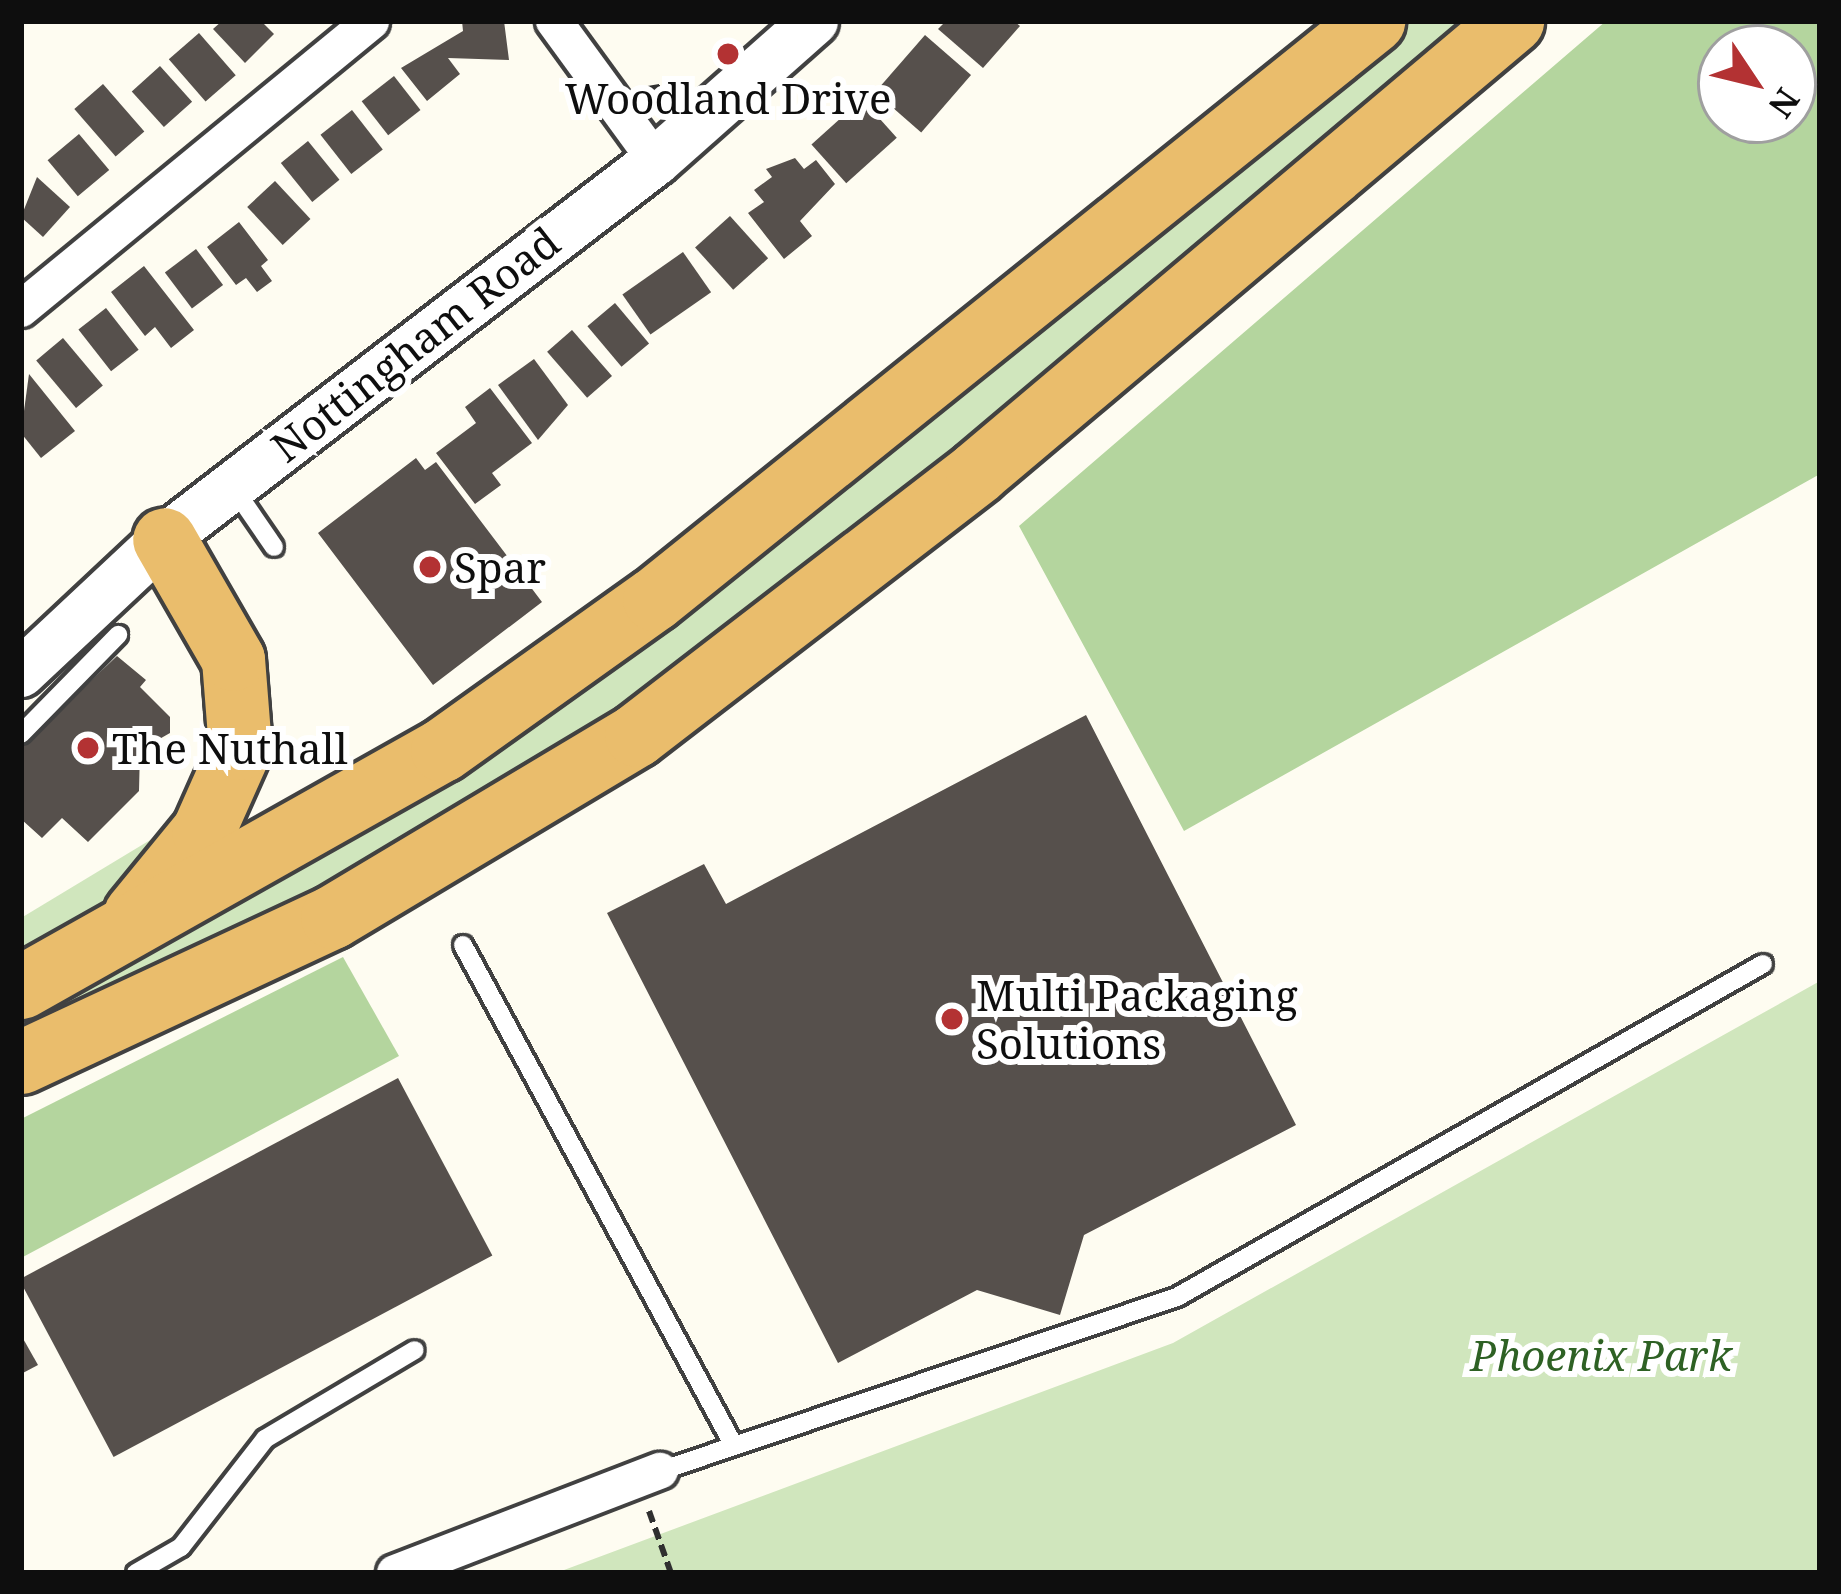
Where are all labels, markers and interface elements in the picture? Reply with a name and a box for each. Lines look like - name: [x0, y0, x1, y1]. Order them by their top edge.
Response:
- north arrow: [1697, 24, 1817, 144]
- marker: Woodland Drive: [715, 41, 741, 67]
- place label: Woodland Drive: [565, 73, 891, 123]
- text: N: [1759, 80, 1810, 127]
- street label: Nottingham Road: [261, 216, 569, 472]
- place label: Spar: [454, 542, 546, 592]
- marker: Spar: [417, 554, 443, 580]
- place label: The Nuthall: [112, 723, 348, 773]
- marker: The Nuthall: [75, 735, 101, 761]
- place label: Multi Packaging Solutions: [976, 970, 1298, 1068]
- marker: Multi Packaging Solutions: [939, 1006, 965, 1032]
- park label: Phoenix Park: [1470, 1330, 1732, 1380]

